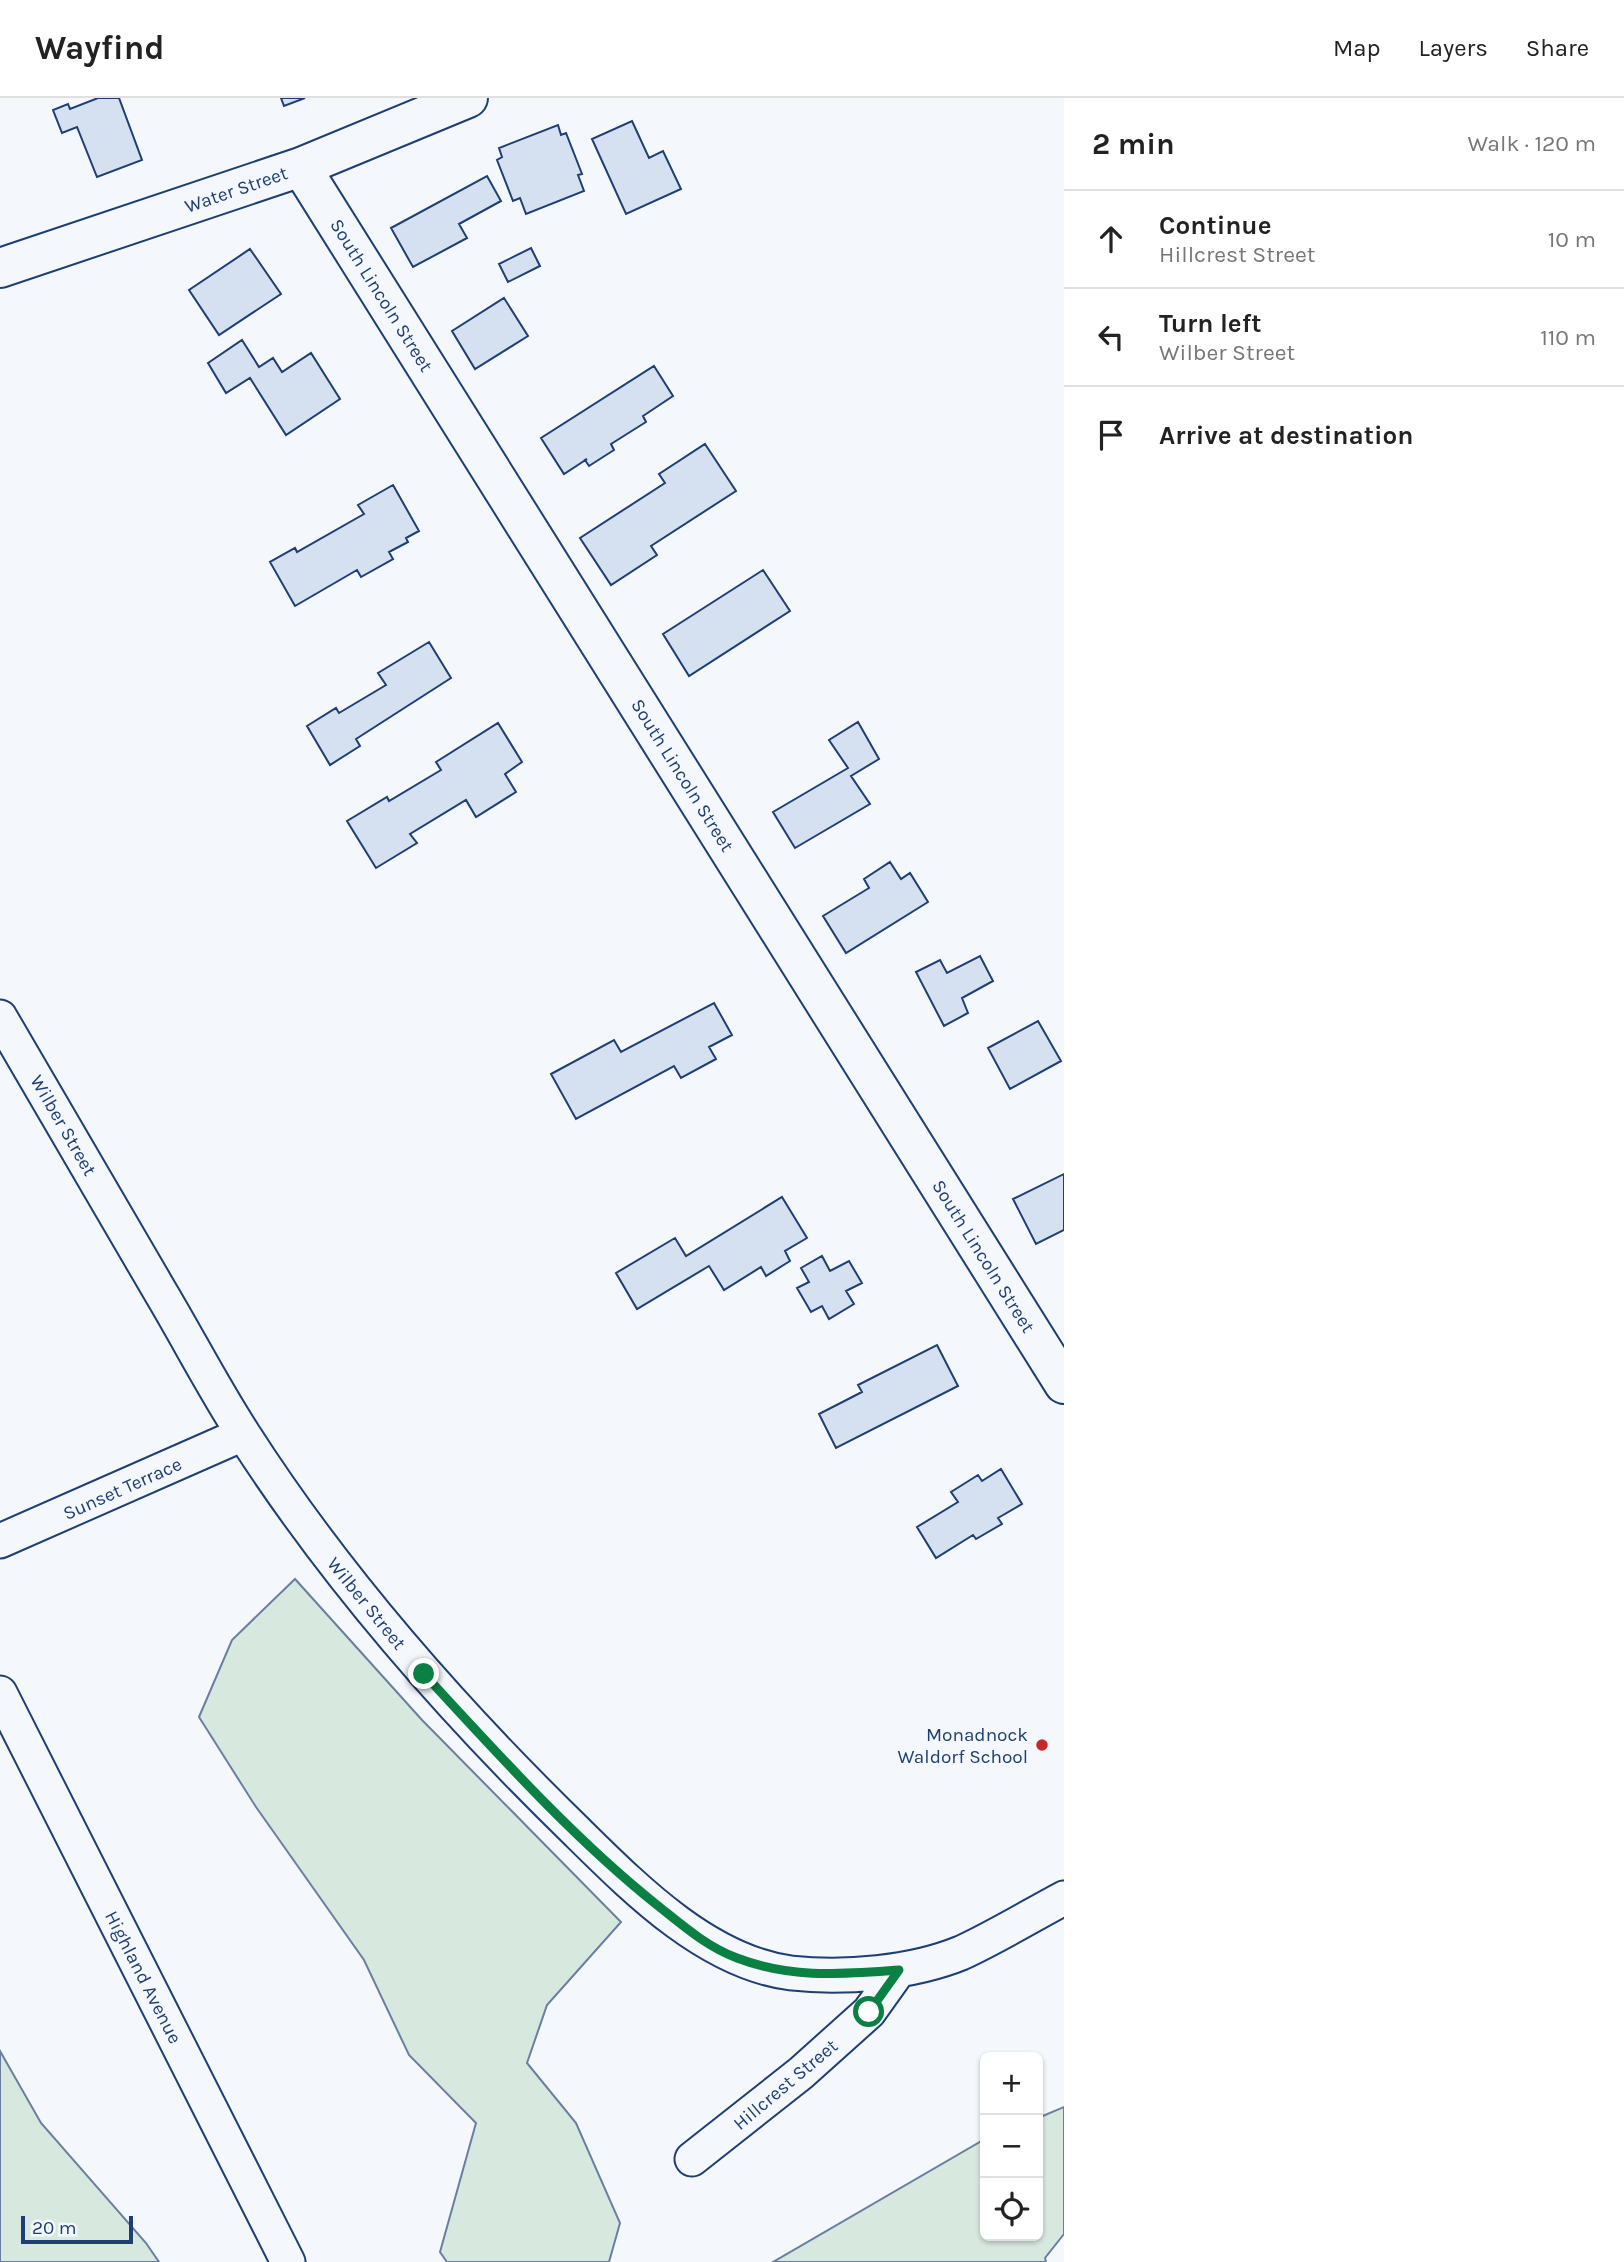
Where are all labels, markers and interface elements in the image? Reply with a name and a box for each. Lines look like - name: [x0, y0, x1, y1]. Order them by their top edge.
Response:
- text: Wayfind: [35, 29, 165, 67]
- text: Map: [1333, 34, 1381, 62]
- text: Layers: [1419, 34, 1488, 62]
- text: Share: [1526, 34, 1589, 62]
- text: 2 min: [1092, 126, 1175, 162]
- text: Walk · 120 m: [1468, 130, 1596, 157]
- street label: Water Street: [182, 162, 291, 218]
- text: Continue: [1159, 210, 1271, 241]
- street label: South Lincoln Street: [325, 215, 437, 376]
- icon: ahead: [1092, 220, 1130, 258]
- text: 10 m: [1548, 226, 1596, 253]
- text: Hillcrest Street: [1159, 241, 1315, 268]
- text: Turn left: [1159, 308, 1261, 339]
- icon: left: [1092, 318, 1130, 356]
- text: 110 m: [1540, 324, 1596, 351]
- text: Wilber Street: [1159, 339, 1295, 366]
- icon: arrive: [1092, 416, 1130, 454]
- text: Arrive at destination: [1159, 420, 1413, 451]
- street label: South Lincoln Street: [626, 695, 738, 856]
- street label: Wilber Street: [25, 1071, 101, 1180]
- street label: South Lincoln Street: [927, 1176, 1039, 1337]
- street label: Sunset Terrace: [60, 1453, 185, 1525]
- street label: Wilber Street: [322, 1553, 410, 1654]
- route end: [408, 1658, 439, 1689]
- place label: Monadnock Waldorf School: [897, 1724, 1028, 1768]
- marker: Monadnock Waldorf School: [1034, 1737, 1050, 1753]
- street label: Highland Avenue: [100, 1907, 186, 2048]
- route start: [853, 1996, 884, 2027]
- street label: Hillcrest Street: [729, 2035, 842, 2135]
- map controls: [980, 2052, 1043, 2241]
- button: +: [980, 2052, 1043, 2115]
- button: −: [980, 2115, 1043, 2178]
- button: locate: [980, 2178, 1043, 2241]
- scale bar: [21, 2213, 133, 2245]
- text: 20 m: [32, 2217, 77, 2239]

